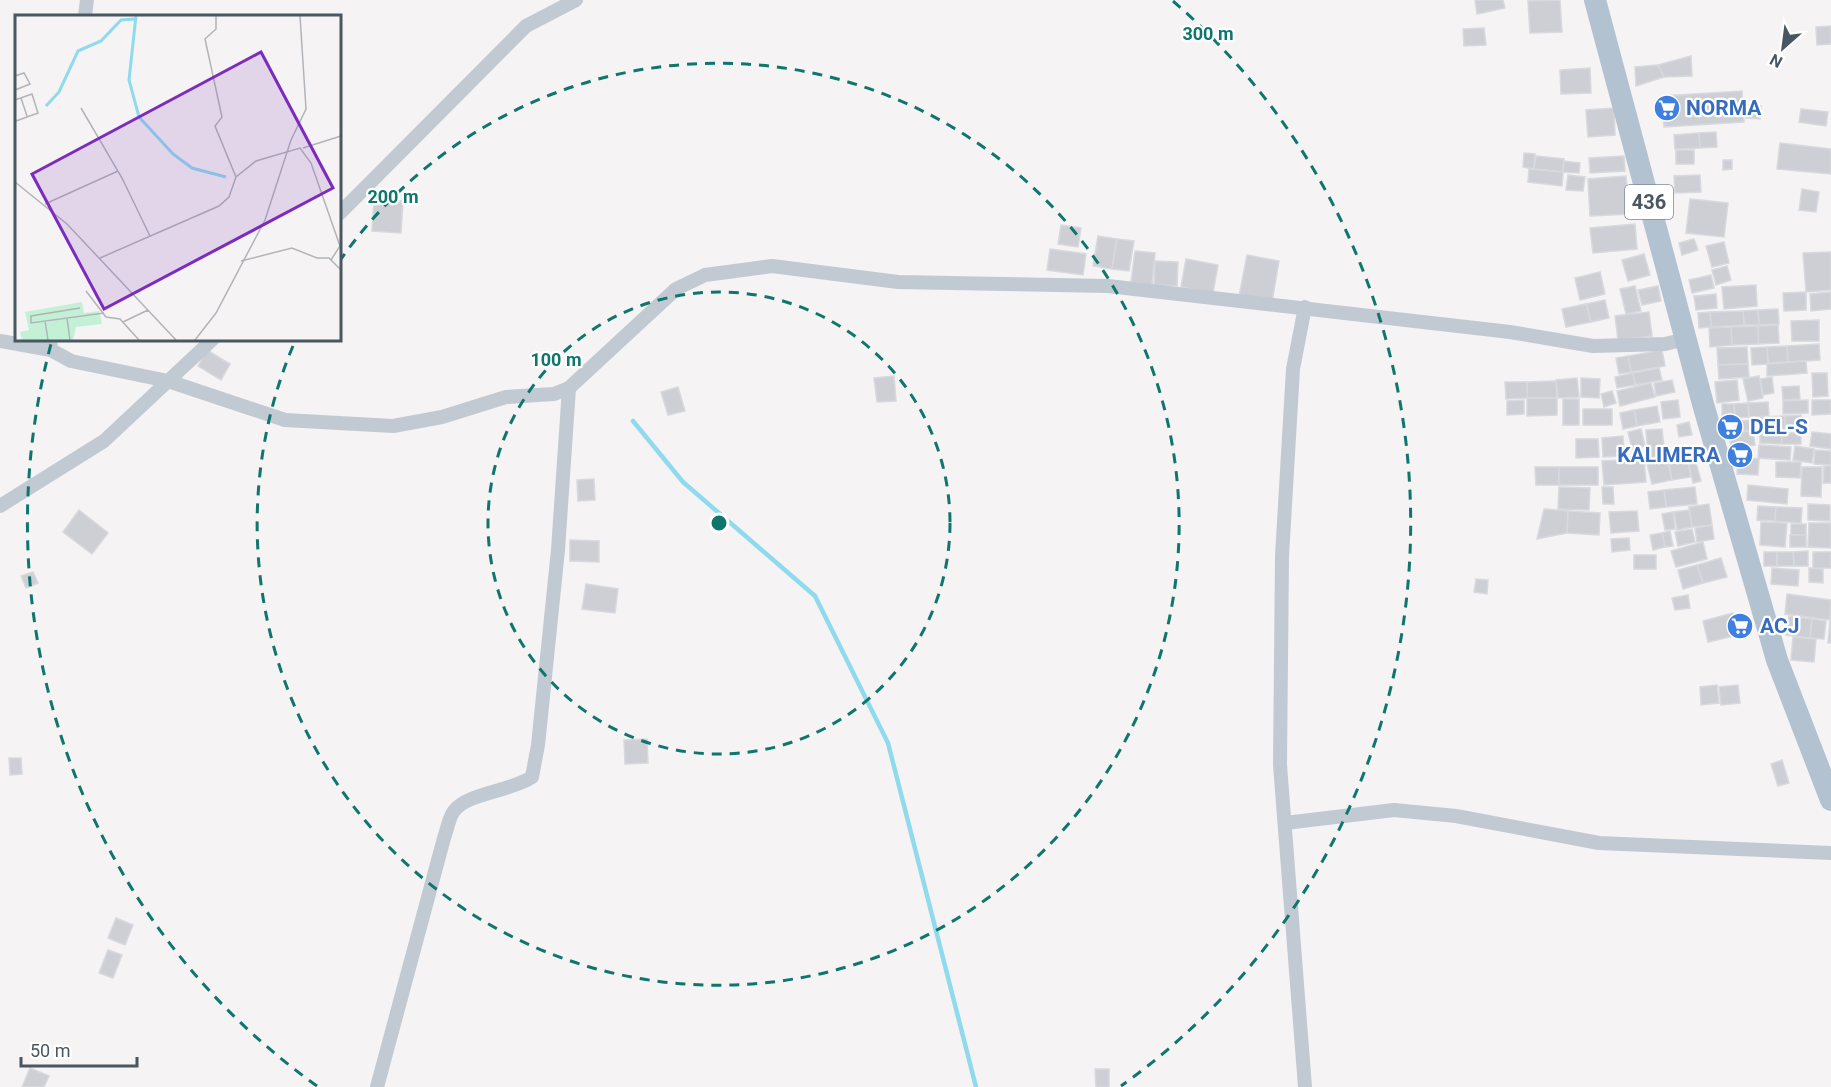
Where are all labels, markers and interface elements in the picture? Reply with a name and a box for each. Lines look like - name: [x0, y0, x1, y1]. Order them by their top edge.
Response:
- inset map: [15, 15, 340, 340]
- north arrow: [1753, 18, 1813, 78]
- text: 300 m: [1182, 23, 1234, 44]
- text: N: [1767, 50, 1786, 72]
- supermarket icon: NORMA: [1652, 93, 1682, 123]
- place label: NORMA: [1686, 96, 1762, 120]
- road number: 436: [1625, 185, 1673, 219]
- text: 200 m: [367, 186, 419, 207]
- text: 100 m: [530, 349, 582, 370]
- supermarket icon: DEL-S: [1715, 412, 1745, 442]
- place label: DEL-S: [1750, 415, 1808, 439]
- supermarket icon: KALIMERA: [1725, 440, 1755, 470]
- place label: KALIMERA: [1617, 443, 1721, 467]
- centre of rings: [709, 513, 729, 533]
- supermarket icon: ACJ: [1725, 611, 1755, 641]
- place label: ACJ: [1760, 614, 1799, 638]
- scale bar: [21, 1030, 136, 1068]
- text: 50 m: [30, 1040, 70, 1061]

